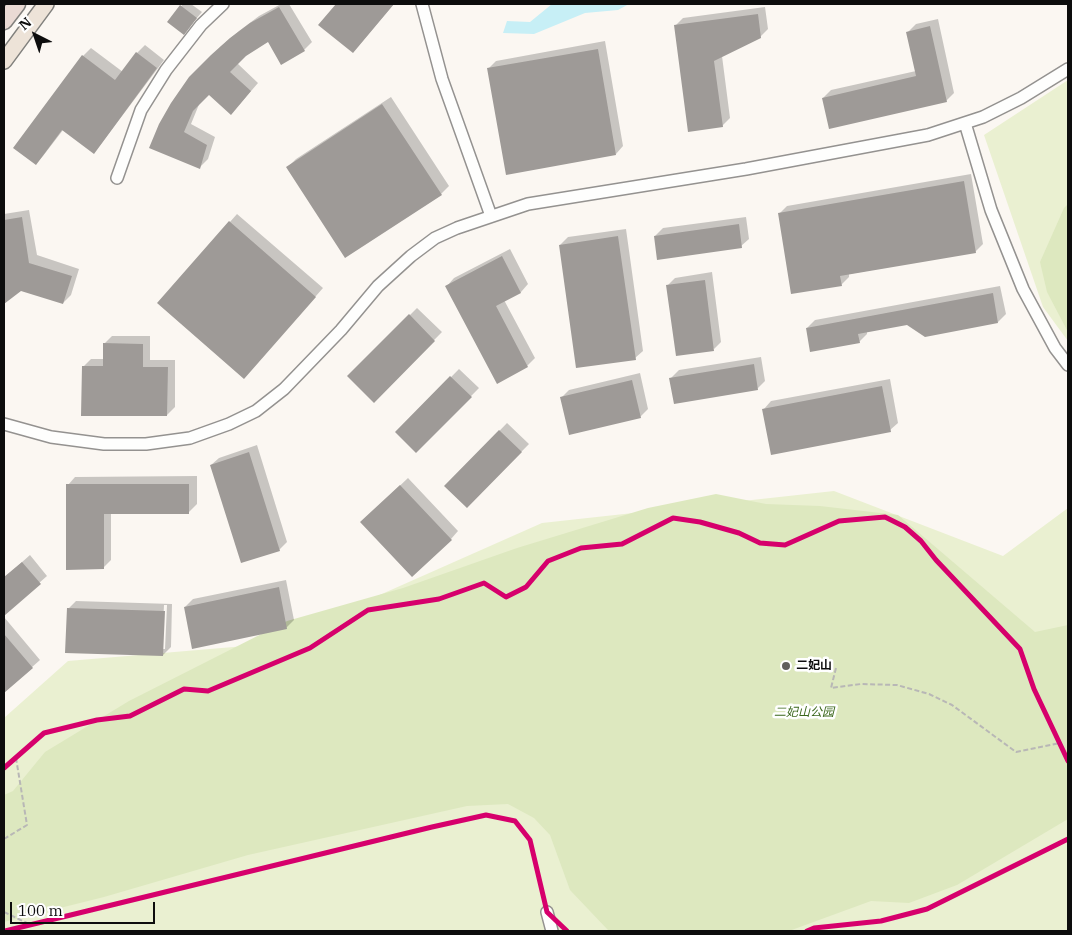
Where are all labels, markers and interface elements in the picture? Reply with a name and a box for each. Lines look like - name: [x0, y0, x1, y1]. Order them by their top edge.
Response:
- north arrow: [10, 10, 60, 60]
- text: N: [15, 13, 35, 34]
- place label: 二妃山: [796, 659, 832, 673]
- marker: 二妃山: [780, 660, 792, 672]
- park label: 二妃山公园: [774, 706, 834, 720]
- scale bar: [12, 892, 158, 924]
- text: 100 m: [18, 901, 63, 920]

